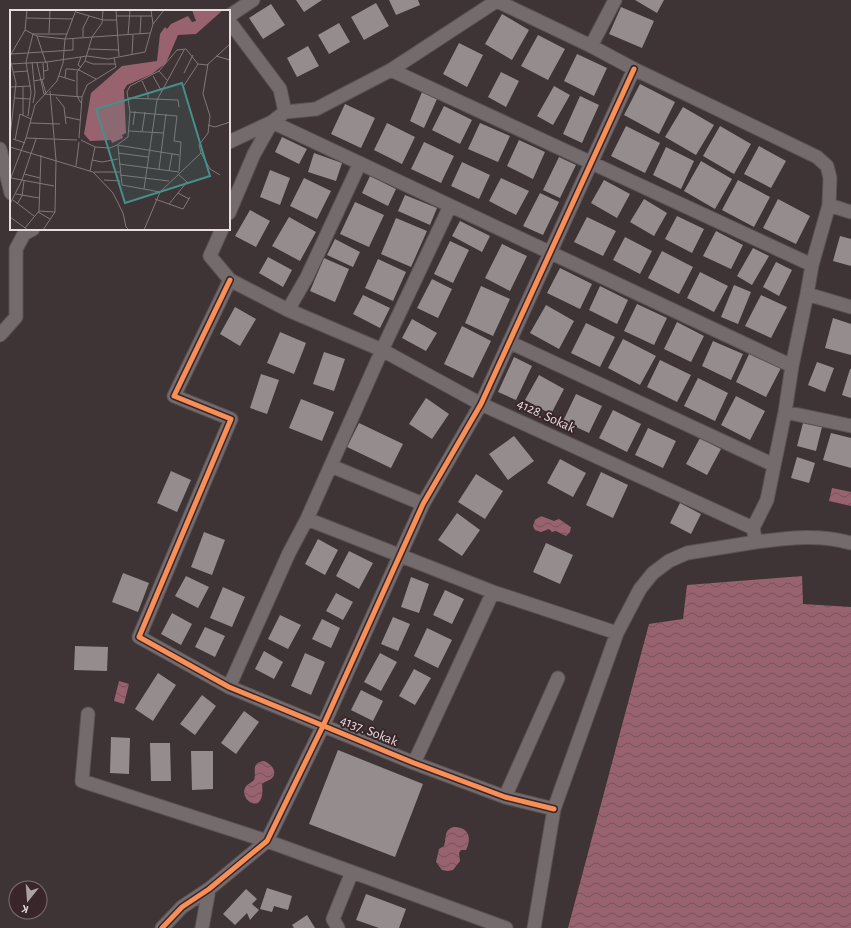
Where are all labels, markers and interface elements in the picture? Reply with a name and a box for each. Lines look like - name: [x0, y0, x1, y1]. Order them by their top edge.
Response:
- inset map: [10, 10, 230, 230]
- street label: 4128. Sokak: [515, 397, 578, 436]
- street label: 4137. Sokak: [338, 713, 400, 749]
- north arrow: [8, 880, 48, 920]
- text: K: [20, 903, 30, 915]

